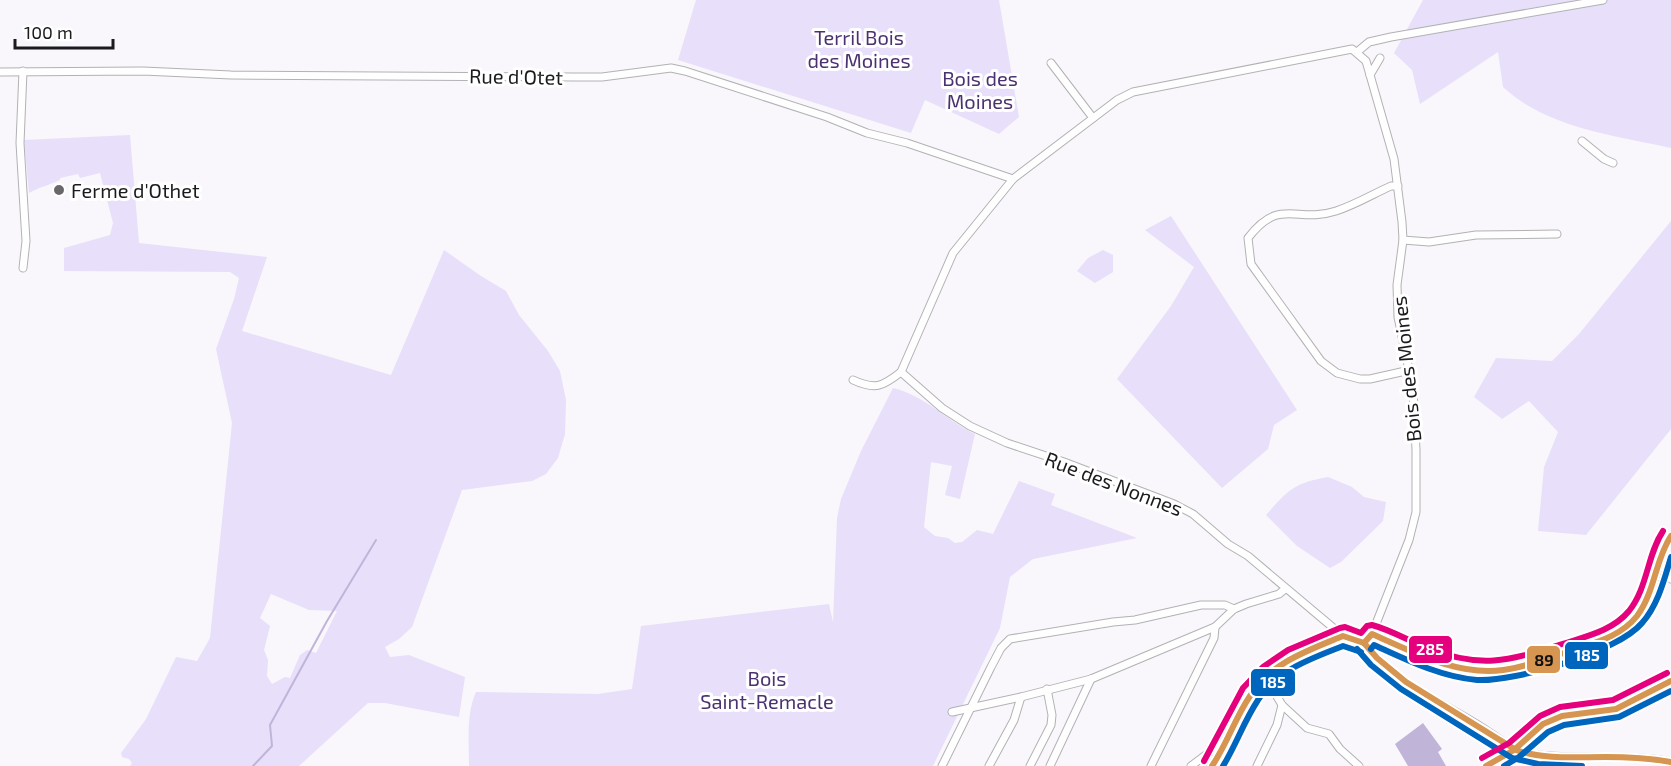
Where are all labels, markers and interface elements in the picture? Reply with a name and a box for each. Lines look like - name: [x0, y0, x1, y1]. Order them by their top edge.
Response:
- scale bar: [15, 12, 112, 50]
- text: 100 m: [24, 21, 73, 43]
- park label: Terril Bois des Moines: [807, 25, 911, 72]
- street label: Rue d'Otet: [469, 63, 564, 89]
- park label: Bois des Moines: [942, 66, 1018, 113]
- place label: Ferme d'Othet: [71, 178, 200, 202]
- marker: Ferme d'Othet: [52, 183, 66, 197]
- street label: Bois des Moines: [1386, 295, 1426, 443]
- street label: Rue des Nonnes: [1042, 446, 1186, 520]
- line badge: 285: [1408, 635, 1453, 664]
- text: 285: [1416, 639, 1444, 658]
- line badge: 185: [1564, 641, 1609, 670]
- line badge: 89: [1526, 645, 1561, 674]
- text: 185: [1574, 645, 1600, 664]
- text: 89: [1534, 650, 1554, 669]
- park label: Bois Saint-Remacle: [700, 666, 834, 713]
- line badge: 185: [1250, 668, 1296, 697]
- text: 185: [1260, 672, 1286, 691]

